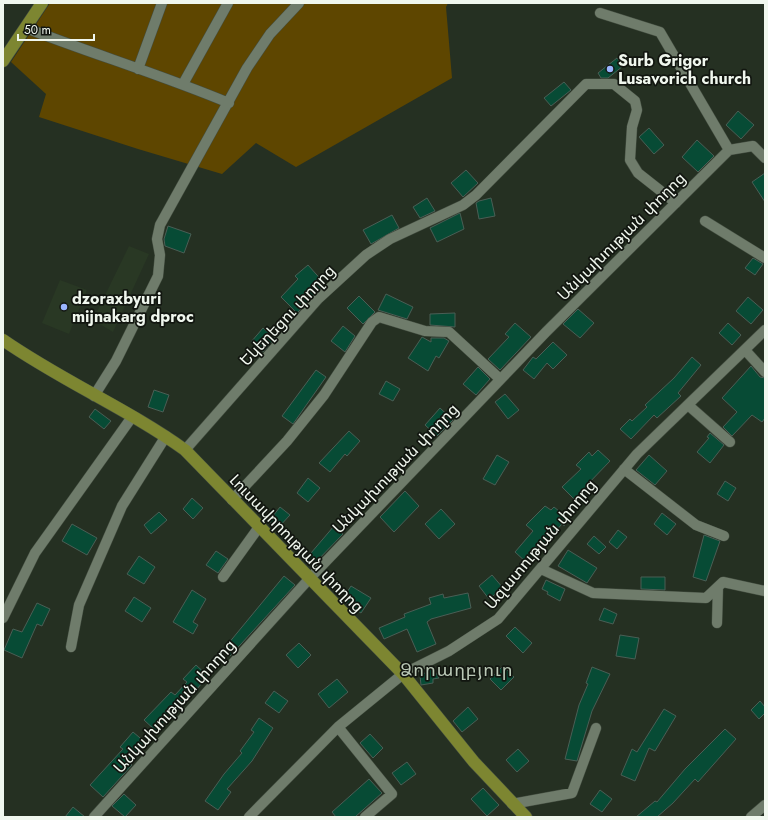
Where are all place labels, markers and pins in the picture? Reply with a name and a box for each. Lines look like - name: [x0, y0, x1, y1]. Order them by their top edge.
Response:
- place label: Surb Grigor Lusavorich church: [618, 49, 751, 90]
- marker: Surb Grigor Lusavorich church: [605, 64, 615, 74]
- place label: dzoraxbyuri mijnakarg dproc: [72, 287, 194, 328]
- marker: dzoraxbyuri mijnakarg dproc: [59, 302, 69, 312]

